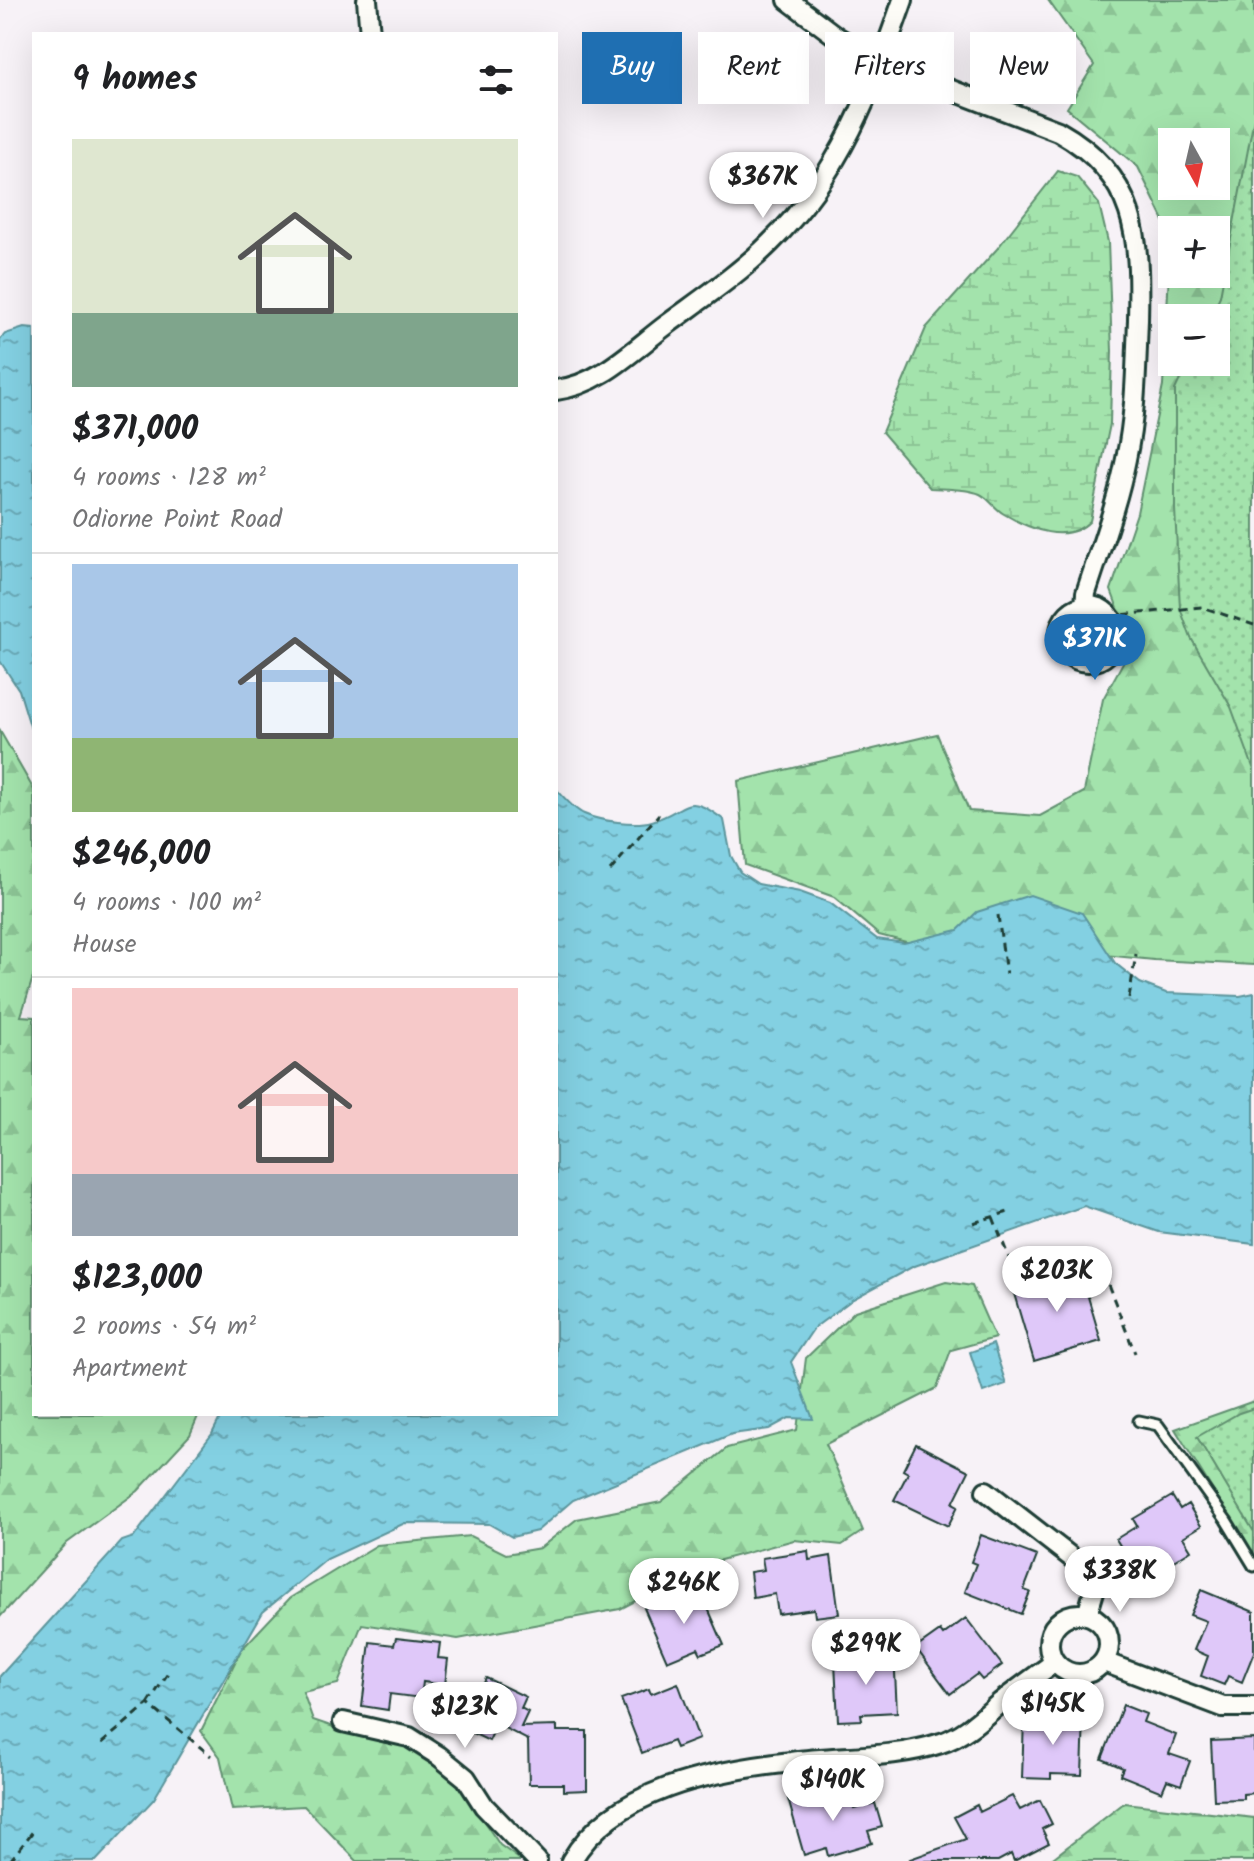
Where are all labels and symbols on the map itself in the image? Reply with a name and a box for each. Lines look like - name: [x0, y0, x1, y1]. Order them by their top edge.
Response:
- north arrow: [1158, 128, 1230, 200]
- pin: $367K: [707, 152, 819, 220]
- pin: $371K: [1039, 614, 1151, 682]
- pin: $203K: [1001, 1246, 1113, 1314]
- pin: $338K: [1064, 1546, 1176, 1614]
- pin: $246K: [628, 1558, 740, 1626]
- pin: $299K: [810, 1619, 922, 1687]
- pin: $145K: [997, 1679, 1109, 1747]
- pin: $123K: [409, 1682, 521, 1750]
- pin: $140K: [777, 1755, 889, 1823]

